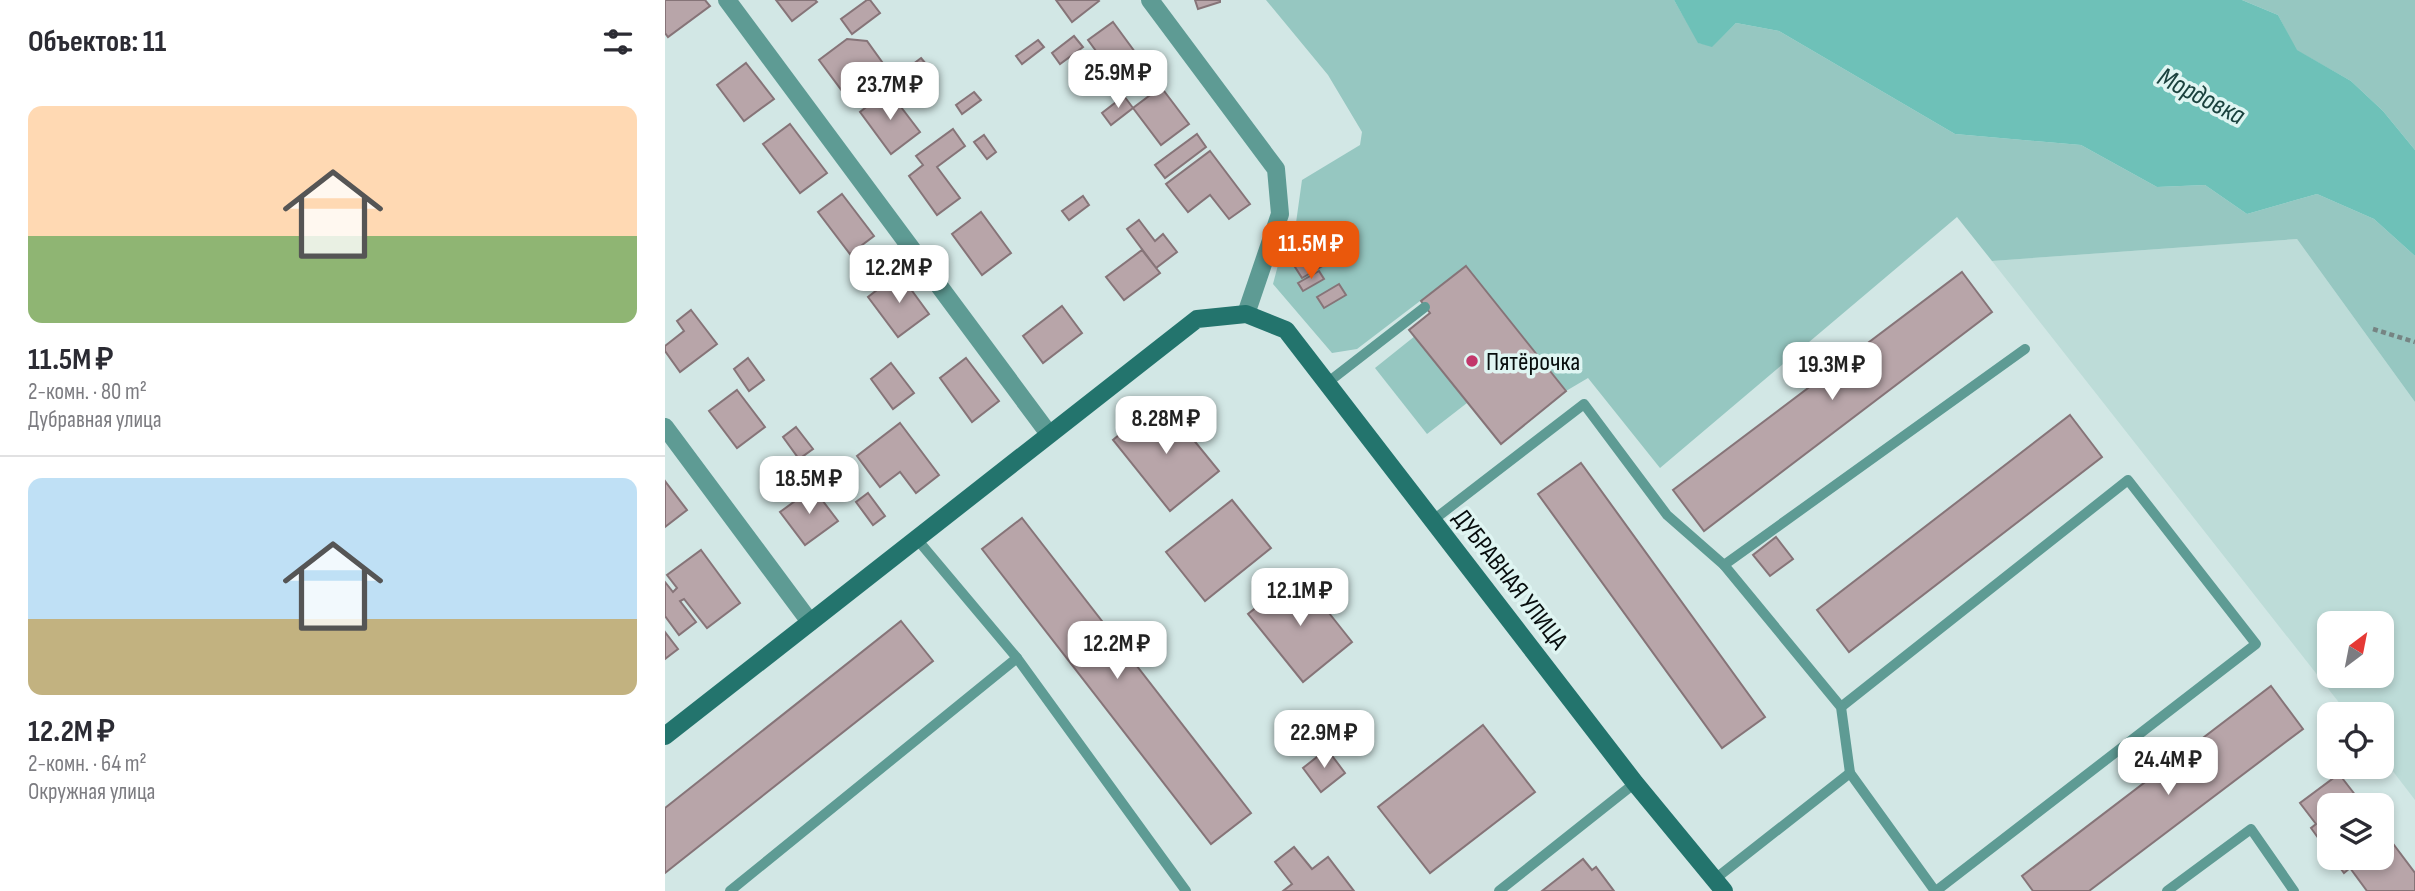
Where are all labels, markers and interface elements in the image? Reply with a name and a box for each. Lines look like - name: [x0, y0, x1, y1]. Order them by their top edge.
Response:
- icon: filters: [599, 23, 637, 61]
- text: Объектов: 11: [28, 24, 166, 60]
- pin: 25.9M ₽: [1053, 50, 1183, 110]
- text: 25.9M ₽: [1084, 59, 1152, 87]
- water label: Мордовка: [2152, 60, 2251, 133]
- pin: 23.7M ₽: [825, 62, 955, 122]
- text: 23.7M ₽: [857, 71, 923, 99]
- icon: home: [270, 151, 396, 277]
- pin: 11.5M ₽: [1246, 222, 1376, 281]
- text: 11.5M ₽: [1278, 230, 1344, 258]
- pin: 12.2M ₽: [834, 246, 964, 305]
- text: 12.2M ₽: [866, 254, 932, 282]
- text: 11.5M ₽: [28, 342, 113, 378]
- pin: 19.3M ₽: [1767, 342, 1897, 402]
- place label: Пятёрочка: [1486, 347, 1580, 378]
- text: 19.3M ₽: [1799, 351, 1865, 379]
- marker: Пятёрочка: [1464, 353, 1480, 369]
- text: 2-комн. · 80 m²: [28, 378, 147, 406]
- pin: 8.28M ₽: [1101, 396, 1231, 456]
- text: 8.28M ₽: [1132, 405, 1200, 433]
- text: Дубравная улица: [28, 406, 162, 434]
- pin: 18.5M ₽: [744, 456, 874, 516]
- text: 18.5M ₽: [776, 465, 842, 493]
- street label: ДУБРАВНАЯ УЛИЦА: [1446, 504, 1575, 657]
- icon: home: [270, 523, 396, 649]
- pin: 12.1M ₽: [1235, 568, 1365, 628]
- text: 12.1M ₽: [1267, 577, 1333, 605]
- north arrow: [2317, 611, 2394, 688]
- map controls: [2317, 611, 2394, 870]
- pin: 12.2M ₽: [1052, 622, 1182, 681]
- text: 12.2M ₽: [1084, 630, 1150, 658]
- button: locate: [2317, 702, 2394, 779]
- pin: 22.9M ₽: [1259, 710, 1389, 770]
- text: 12.2M ₽: [28, 714, 115, 750]
- text: 22.9M ₽: [1290, 719, 1358, 747]
- pin: 24.4M ₽: [2103, 738, 2233, 797]
- text: 24.4M ₽: [2134, 746, 2202, 774]
- text: 2-комн. · 64 m²: [28, 750, 147, 778]
- text: Окружная улица: [28, 778, 155, 806]
- button: layers: [2317, 793, 2394, 870]

